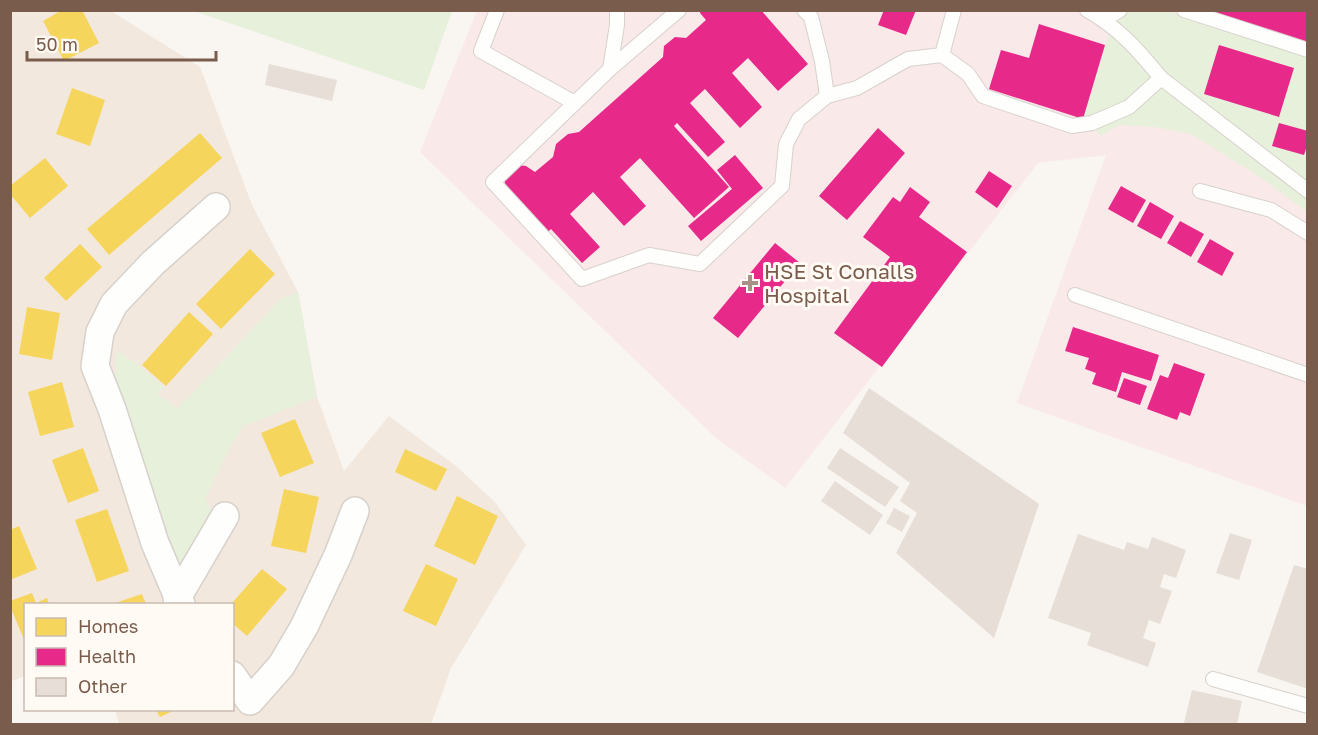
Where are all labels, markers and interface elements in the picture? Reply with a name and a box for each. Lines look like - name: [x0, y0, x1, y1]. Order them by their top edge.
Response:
- scale bar: [27, 24, 216, 62]
- text: 50 m: [36, 33, 78, 55]
- place label: HSE St Conalls Hospital: [764, 258, 914, 308]
- marker: HSE St Conalls Hospital: [741, 274, 759, 292]
- legend: [24, 603, 234, 711]
- text: Homes: [78, 615, 138, 637]
- text: Health: [78, 645, 136, 667]
- text: Other: [78, 675, 127, 697]

